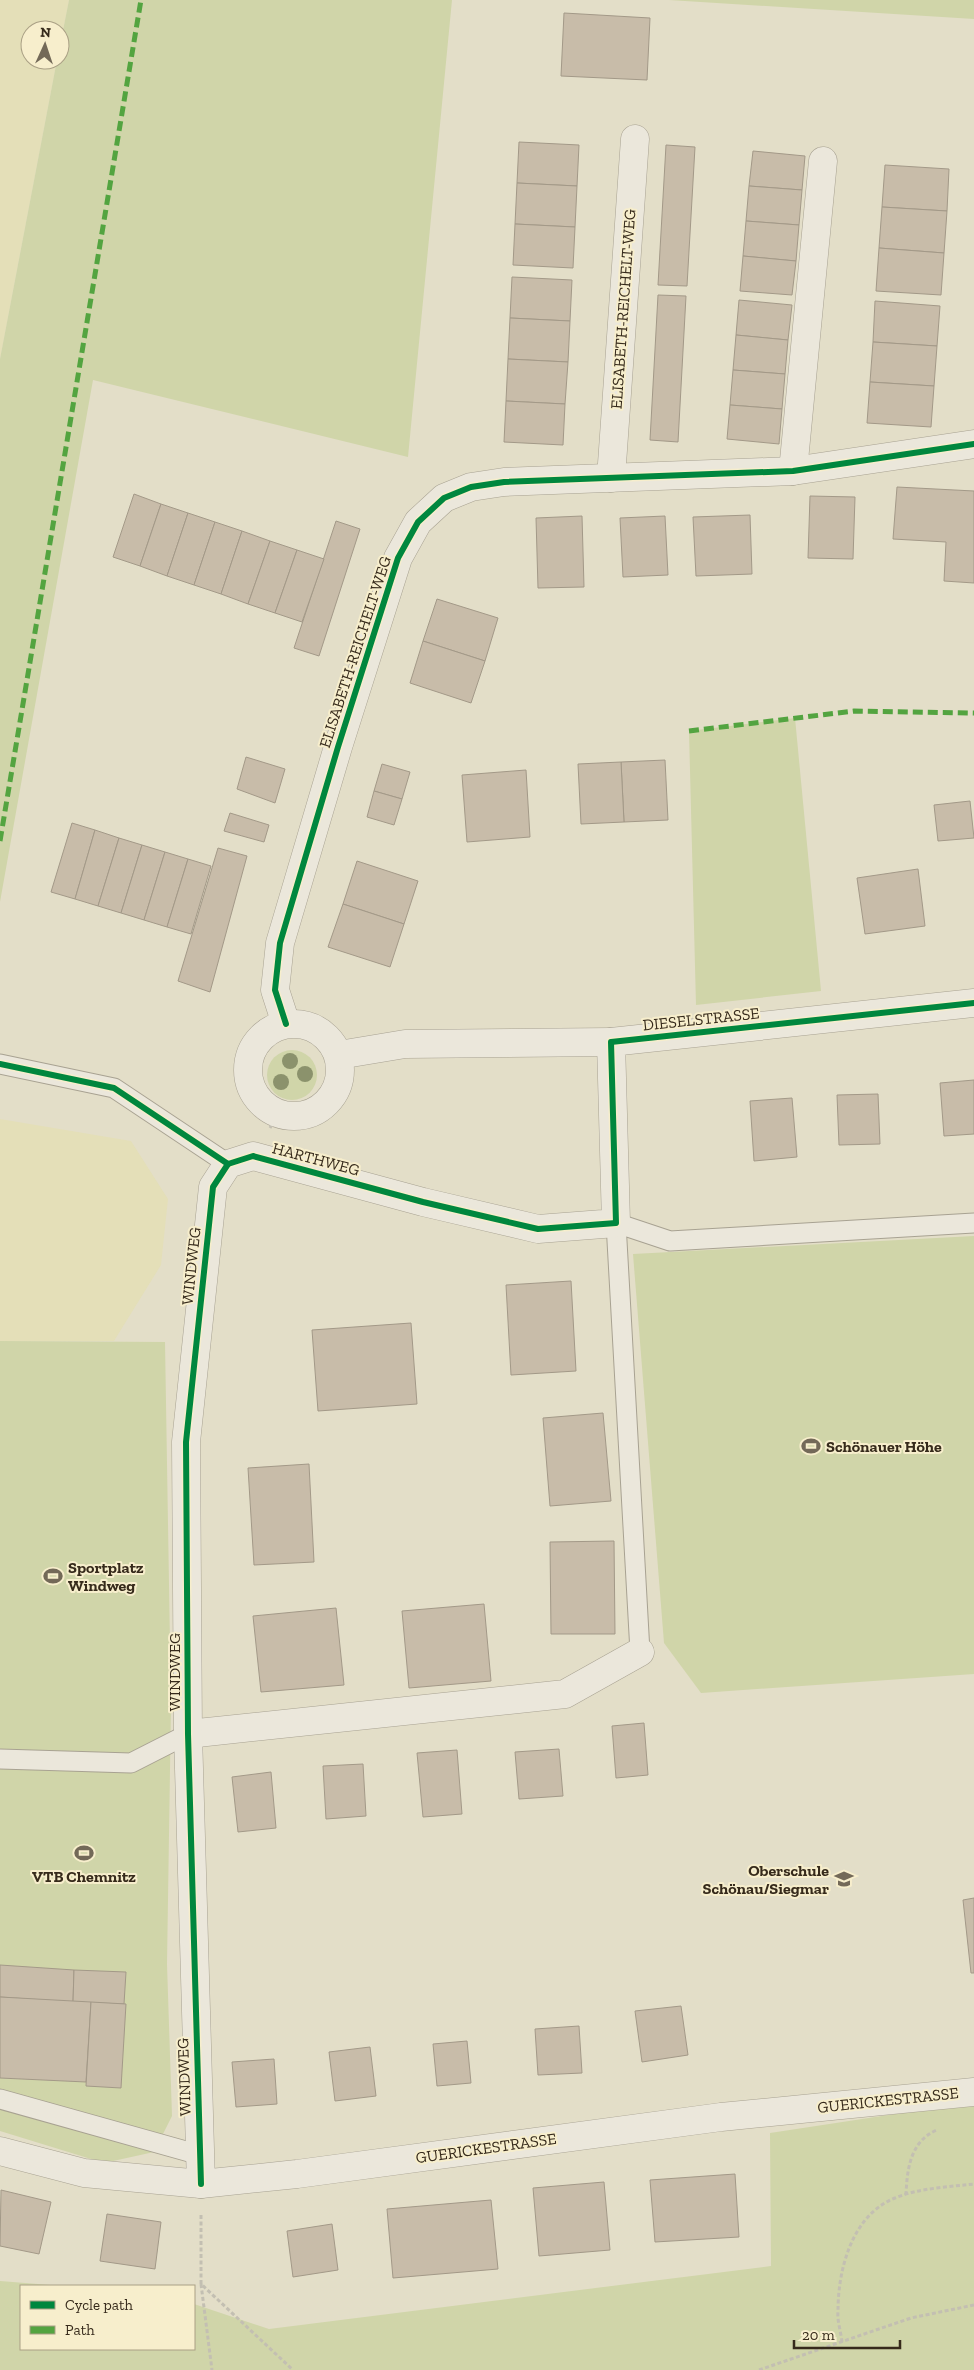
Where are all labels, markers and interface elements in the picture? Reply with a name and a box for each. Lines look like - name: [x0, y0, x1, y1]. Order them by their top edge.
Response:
- north arrow: [20, 20, 70, 70]
- text: N: [40, 24, 52, 41]
- street label: ELISABETH-REICHELT-WEG: [607, 208, 639, 410]
- street label: ELISABETH-REICHELT-WEG: [315, 554, 395, 750]
- street label: DIESELSTRASSE: [642, 1003, 760, 1035]
- street label: HARTHWEG: [270, 1138, 362, 1180]
- street label: WINDWEG: [177, 1226, 205, 1306]
- sports icon: Schönauer Höhe: [800, 1435, 822, 1457]
- place label: Schönauer Höhe: [826, 1437, 942, 1456]
- place label: Sportplatz Windweg: [68, 1558, 144, 1595]
- sports icon: Sportplatz Windweg: [42, 1565, 64, 1587]
- street label: WINDWEG: [165, 1633, 184, 1711]
- sports icon: VTB Chemnitz: [73, 1842, 95, 1864]
- place label: Oberschule Schönau/Siegmar: [702, 1861, 829, 1898]
- place label: VTB Chemnitz: [32, 1867, 136, 1886]
- school or university icon: Oberschule Schönau/Siegmar: [833, 1868, 855, 1890]
- street label: WINDWEG: [173, 2038, 195, 2116]
- street label: GUERICKESTRASSE: [816, 2083, 960, 2117]
- street label: GUERICKESTRASSE: [414, 2129, 558, 2167]
- legend: [20, 2285, 195, 2350]
- text: Cycle path: [65, 2296, 134, 2314]
- scale bar: [794, 2318, 900, 2350]
- text: Path: [65, 2321, 95, 2339]
- text: 20 m: [802, 2326, 835, 2344]

